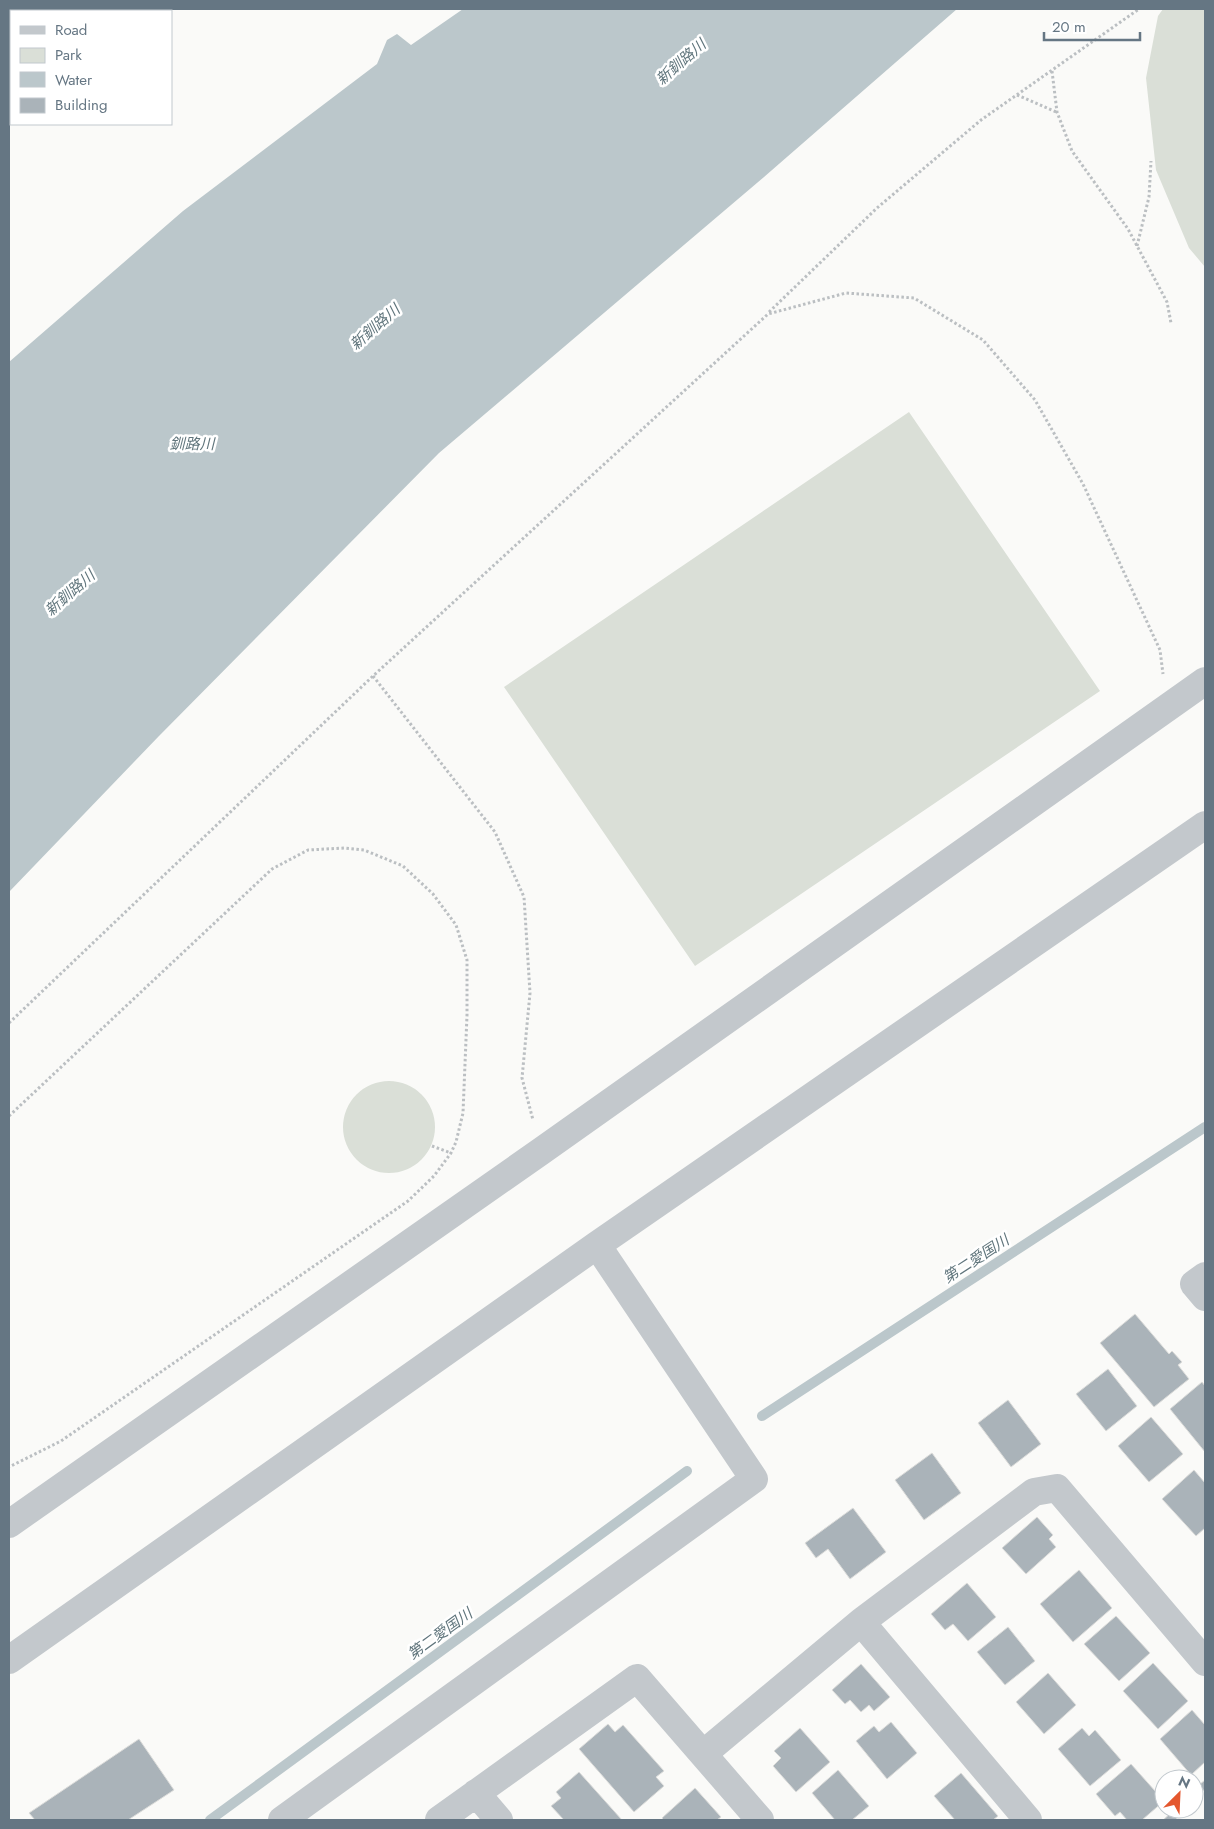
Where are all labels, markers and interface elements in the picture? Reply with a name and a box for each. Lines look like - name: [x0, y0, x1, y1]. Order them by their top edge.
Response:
- legend: [10, 10, 172, 125]
- scale bar: [1044, 10, 1140, 42]
- text: 20 m: [1052, 16, 1086, 38]
- text: Road: [55, 19, 87, 41]
- water label: 新釧路川: [651, 33, 712, 90]
- text: Park: [55, 44, 82, 66]
- text: Water: [55, 69, 93, 91]
- text: Building: [55, 94, 107, 116]
- water label: 新釧路川: [345, 298, 406, 355]
- water label: 釧路川: [169, 433, 216, 455]
- water label: 新釧路川: [40, 564, 101, 621]
- water label: 第二愛国川: [939, 1228, 1015, 1289]
- water label: 第二愛国川: [403, 1602, 478, 1665]
- north arrow: [1154, 1769, 1204, 1819]
- text: N: [1175, 1771, 1193, 1794]

